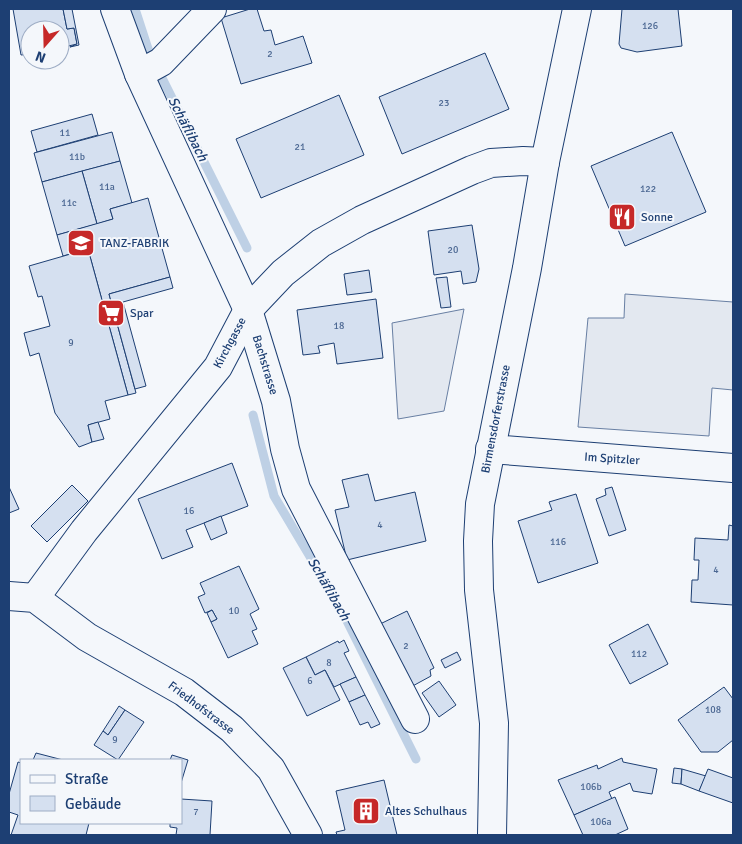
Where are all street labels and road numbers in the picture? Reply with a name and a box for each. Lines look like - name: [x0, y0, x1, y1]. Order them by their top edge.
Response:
- street label: Kirchgasse: [210, 315, 250, 371]
- street label: Bachstrasse: [249, 333, 281, 397]
- street label: Birmensdorferstrasse: [478, 363, 514, 475]
- street label: Im Spitzler: [584, 450, 641, 468]
- street label: Friedhofstrasse: [165, 678, 237, 738]

